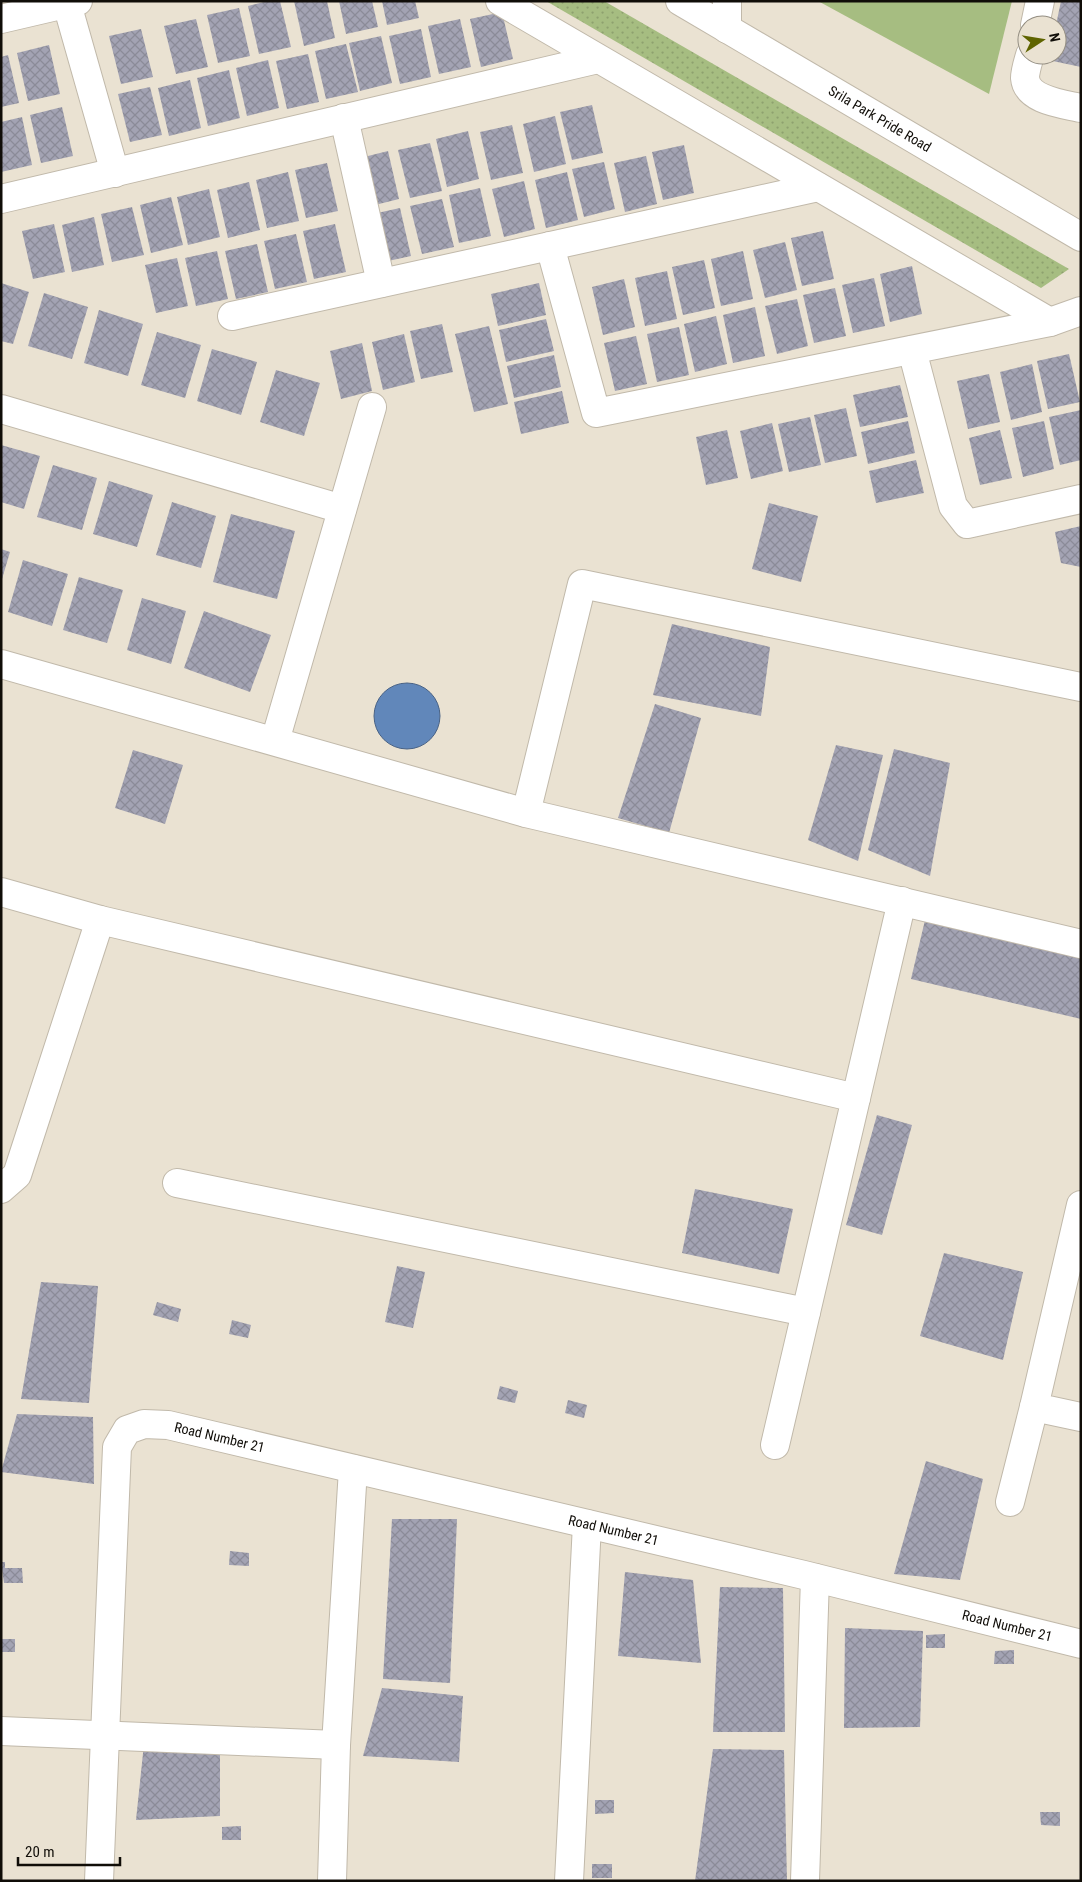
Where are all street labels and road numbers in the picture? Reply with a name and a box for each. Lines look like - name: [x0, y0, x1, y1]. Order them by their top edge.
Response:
- street label: Srila Park Pride Road: [826, 82, 934, 155]
- street label: Road Number 21: [173, 1419, 266, 1455]
- street label: Road Number 21: [567, 1512, 660, 1548]
- street label: Road Number 21: [961, 1607, 1054, 1645]

